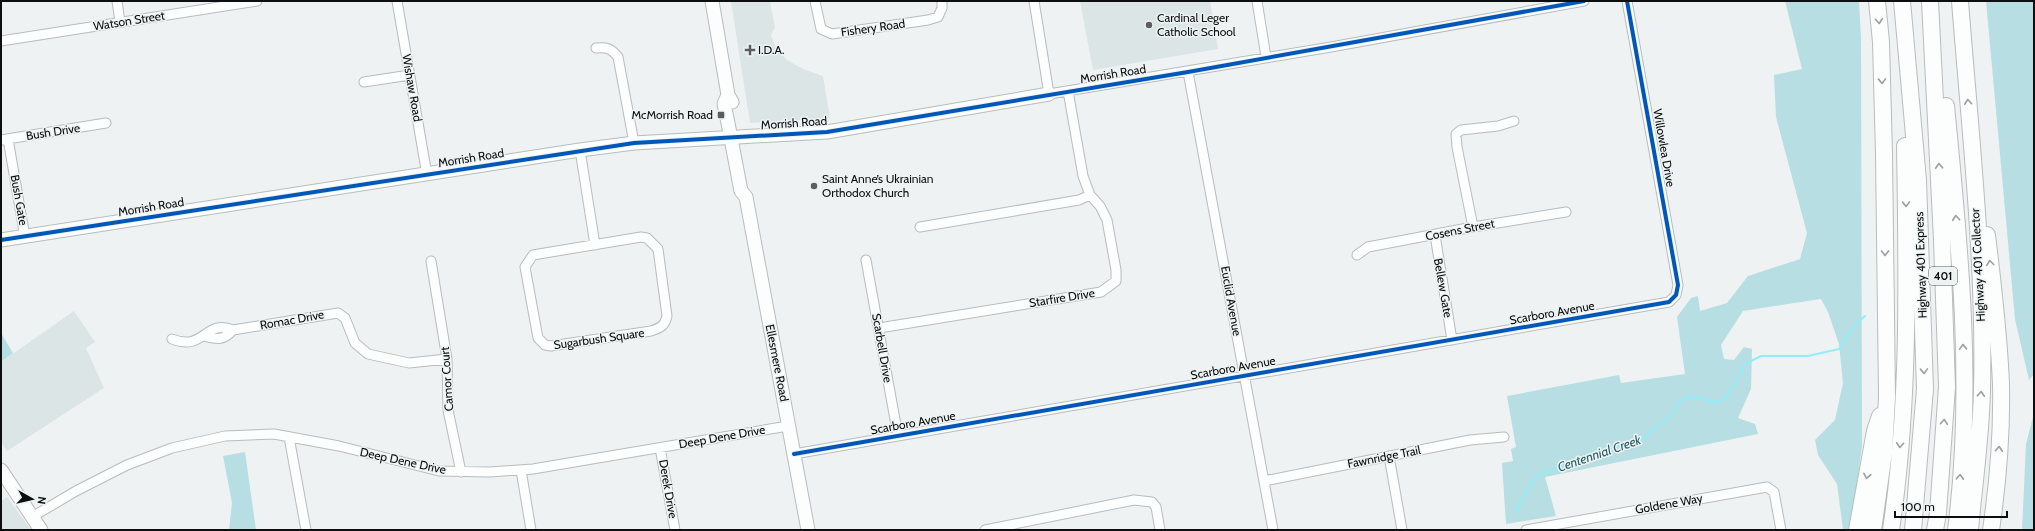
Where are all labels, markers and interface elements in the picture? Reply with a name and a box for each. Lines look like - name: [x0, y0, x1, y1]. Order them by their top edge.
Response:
- street label: Watson Street: [92, 7, 166, 34]
- place label: Cardinal Leger Catholic School: [1157, 10, 1236, 39]
- street label: Fishery Road: [840, 16, 906, 39]
- one-way arrow: [1874, 18, 1883, 24]
- marker: Cardinal Leger Catholic School: [1144, 20, 1154, 30]
- place label: I.D.A.: [758, 42, 785, 57]
- marker: I.D.A.: [745, 45, 755, 55]
- street label: Wishaw Road: [399, 53, 426, 123]
- street label: Morrish Road: [1079, 61, 1147, 86]
- one-way arrow: [1878, 78, 1886, 84]
- one-way arrow: [1963, 99, 1972, 105]
- place label: McMorrish Road: [631, 107, 713, 122]
- street label: Willowlea Drive: [1650, 108, 1679, 188]
- marker: McMorrish Road: [716, 110, 726, 120]
- street label: Morrish Road: [760, 113, 828, 132]
- street label: Bush Drive: [25, 120, 81, 143]
- street label: Morrish Road: [437, 145, 505, 170]
- one-way arrow: [1934, 163, 1943, 169]
- place label: Saint Anne’s Ukrainian Orthodox Church: [822, 171, 934, 200]
- street label: Bush Gate: [8, 173, 31, 227]
- marker: Saint Anne’s Ukrainian Orthodox Church: [809, 181, 819, 191]
- street label: Morrish Road: [117, 194, 185, 219]
- one-way arrow: [1902, 201, 1910, 207]
- street label: Highway 401 Collector: [1967, 208, 1988, 322]
- street label: Highway 401 Express: [1911, 211, 1930, 319]
- one-way arrow: [1952, 214, 1961, 221]
- street label: Cosens Street: [1424, 215, 1496, 244]
- one-way arrow: [1881, 250, 1889, 256]
- street label: Bellew Gate: [1431, 257, 1456, 319]
- one-way arrow: [1986, 260, 1995, 266]
- street label: Euclid Avenue: [1218, 265, 1245, 337]
- road number: 401: [1929, 267, 1957, 285]
- street label: Starfire Drive: [1028, 285, 1096, 310]
- street label: Scarboro Avenue: [1508, 298, 1596, 327]
- street label: Romac Drive: [259, 306, 325, 333]
- street label: Scarbell Drive: [869, 312, 896, 384]
- street label: Ellesmere Road: [763, 323, 792, 403]
- street label: Sugarbush Square: [553, 325, 645, 352]
- one-way arrow: [1959, 344, 1968, 350]
- street label: Camor Court: [437, 346, 456, 412]
- street label: Scarboro Avenue: [1189, 353, 1277, 382]
- one-way arrow: [1920, 368, 1929, 374]
- one-way arrow: [1977, 391, 1986, 397]
- street label: Scarboro Avenue: [869, 408, 957, 437]
- one-way arrow: [1940, 418, 1949, 425]
- street label: Deep Dene Drive: [677, 422, 766, 451]
- water label: Centennial Creek: [1555, 431, 1643, 475]
- street label: Fawnridge Trail: [1346, 442, 1422, 471]
- one-way arrow: [1896, 442, 1905, 448]
- street label: Deep Dene Drive: [359, 444, 448, 477]
- one-way arrow: [1995, 446, 2003, 452]
- street label: Derek Drive: [656, 458, 681, 520]
- one-way arrow: [1863, 472, 1872, 479]
- one-way arrow: [1956, 474, 1965, 480]
- north arrow: [12, 479, 52, 519]
- street label: Goldene Way: [1634, 490, 1704, 517]
- scale bar: [1895, 493, 2007, 519]
- text: N: [34, 496, 49, 505]
- text: 100 m: [1901, 499, 1935, 514]

